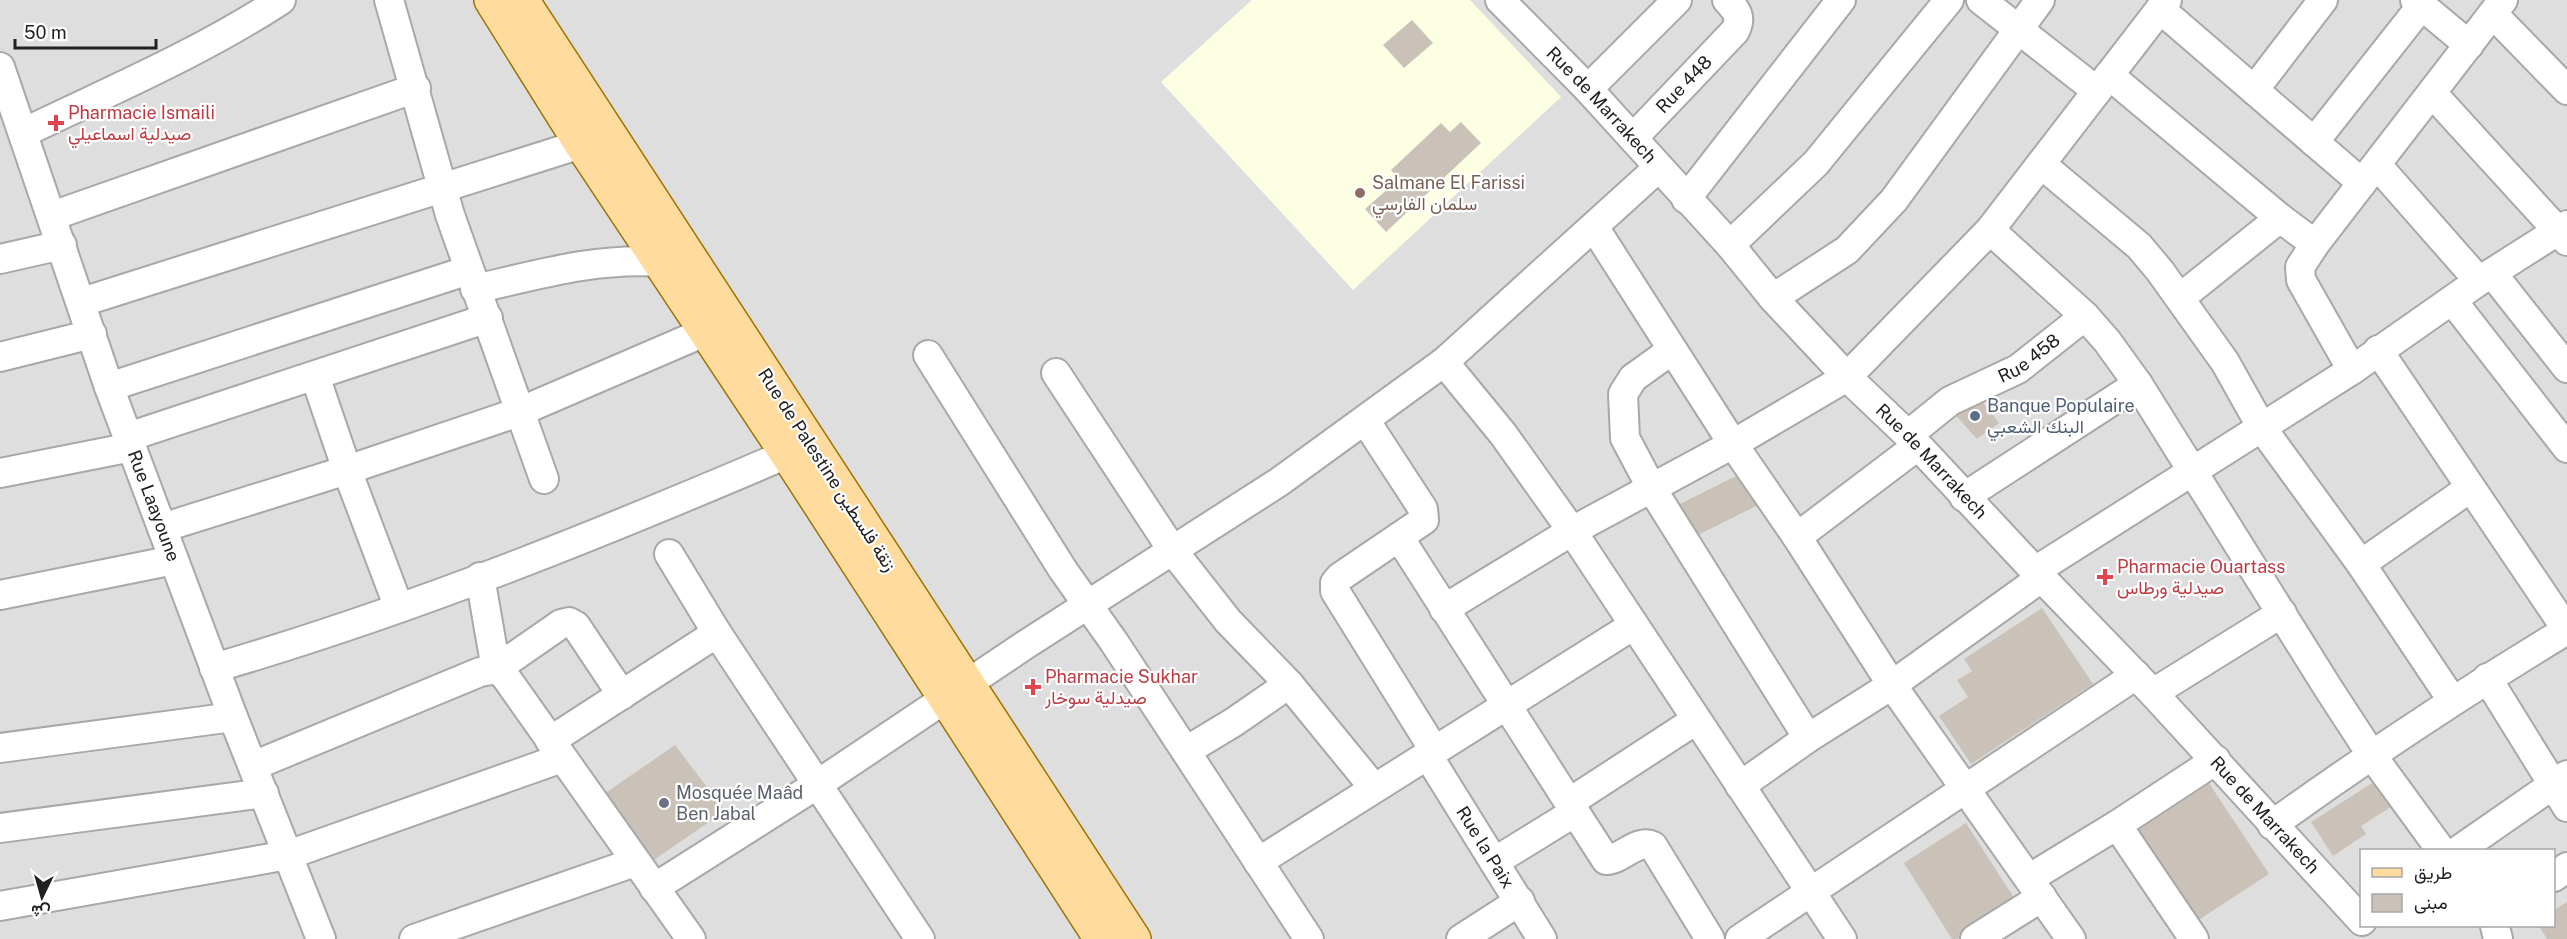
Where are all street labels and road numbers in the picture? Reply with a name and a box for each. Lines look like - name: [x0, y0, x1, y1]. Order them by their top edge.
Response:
- street label: Rue de Marrakech: [1542, 42, 1661, 167]
- street label: Rue 448: [1652, 51, 1716, 117]
- street label: Rue 458: [1994, 329, 2064, 387]
- street label: Rue de Palestine زنقة فلسطين: [753, 364, 901, 576]
- street label: Rue de Marrakech: [1872, 399, 1992, 523]
- street label: Rue Laayoune: [124, 447, 185, 564]
- street label: Rue de Marrakech: [2206, 752, 2324, 878]
- street label: Rue la Paix: [1452, 802, 1519, 892]

